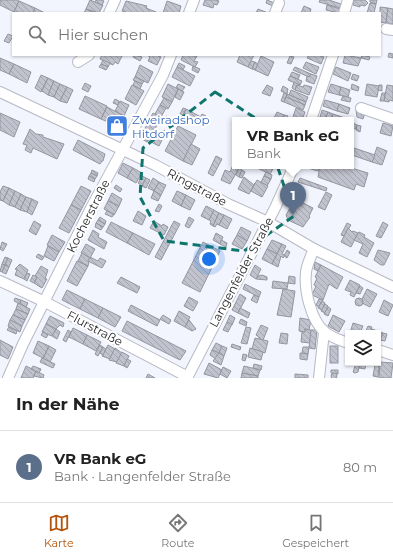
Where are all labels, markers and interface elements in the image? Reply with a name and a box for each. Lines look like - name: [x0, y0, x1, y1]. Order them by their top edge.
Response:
- search box: [12, 12, 381, 56]
- icon: search: [26, 23, 48, 45]
- text: Hier suchen: [58, 25, 148, 44]
- place label: Zweiradshop Hitdorf: [132, 112, 210, 141]
- shop icon: Zweiradshop Hitdorf: [104, 113, 130, 139]
- popup: [232, 117, 354, 169]
- text: VR Bank eG: [247, 126, 339, 145]
- text: Bank: [247, 145, 281, 161]
- street label: Ringstraße: [165, 165, 229, 209]
- street label: Kocherstraße: [63, 177, 113, 255]
- pin: 1: [280, 182, 306, 215]
- street label: Langenfelder Straße: [206, 214, 276, 330]
- your location: [199, 249, 219, 269]
- street label: Flurstraße: [65, 307, 125, 349]
- map controls: [345, 330, 381, 366]
- button: layers: [345, 330, 381, 366]
- text: In der Nähe: [16, 394, 120, 414]
- text: VR Bank eG: [54, 449, 146, 468]
- text: 1: [26, 459, 32, 475]
- text: 80 m: [343, 459, 377, 475]
- text: Bank · Langenfelder Straße: [54, 468, 231, 484]
- tab: Karte: [44, 512, 74, 550]
- tab: Route: [161, 512, 194, 550]
- tab: Gespeichert: [282, 512, 349, 550]

